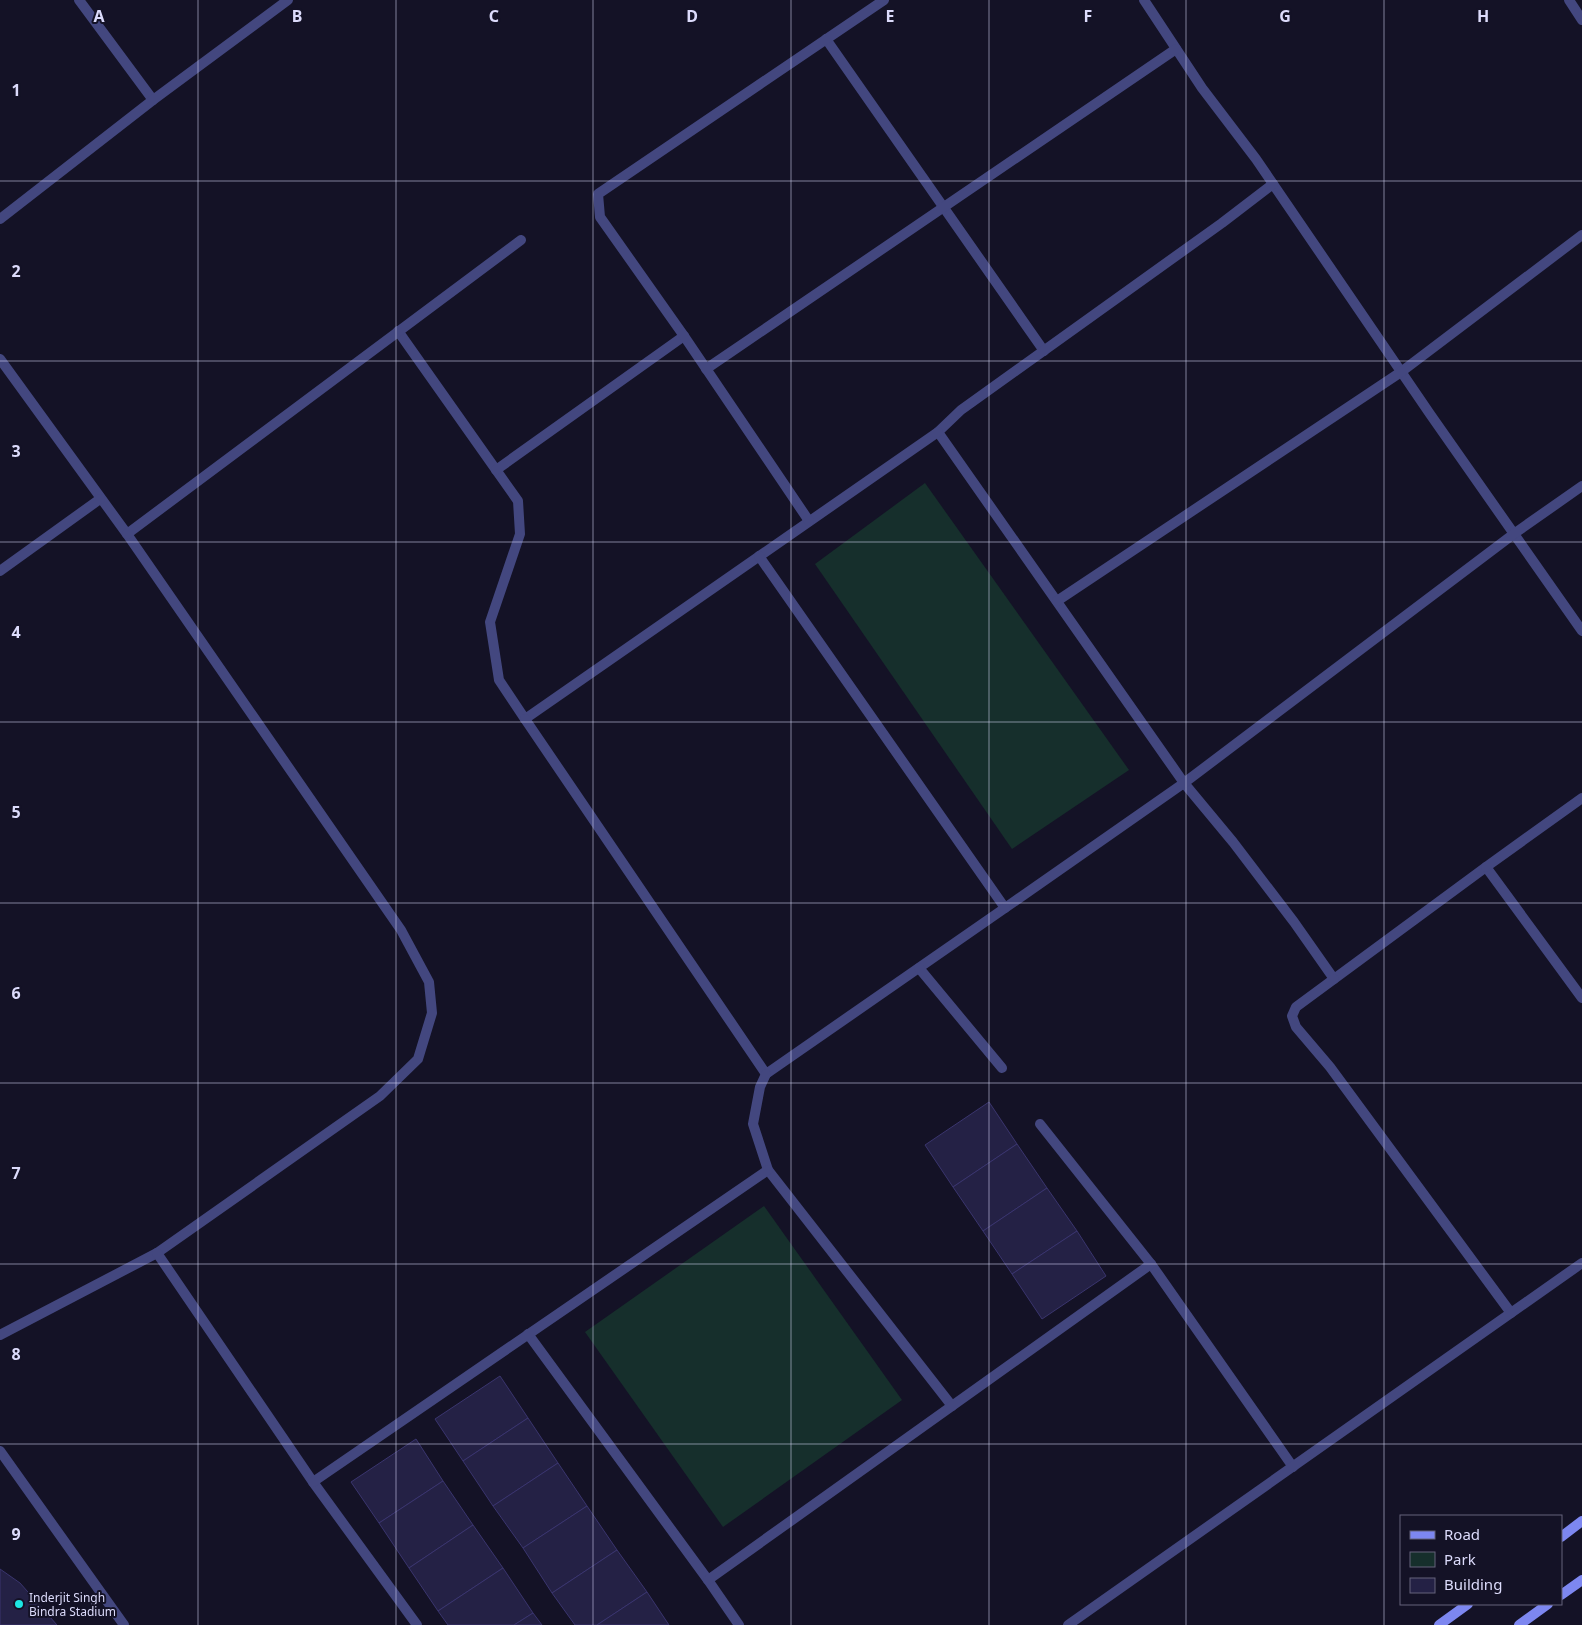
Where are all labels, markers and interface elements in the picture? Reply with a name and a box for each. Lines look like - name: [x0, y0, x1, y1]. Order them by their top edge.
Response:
- text: A: [93, 5, 105, 27]
- text: B: [292, 5, 302, 27]
- text: C: [489, 5, 499, 27]
- text: D: [686, 5, 698, 27]
- text: E: [886, 5, 895, 27]
- text: F: [1084, 5, 1092, 27]
- text: G: [1279, 5, 1291, 27]
- text: H: [1477, 5, 1489, 27]
- text: 1: [11, 79, 21, 101]
- text: 2: [11, 260, 21, 282]
- text: 3: [11, 440, 21, 462]
- text: 4: [11, 621, 21, 643]
- text: 5: [11, 801, 21, 823]
- text: 6: [11, 982, 21, 1004]
- text: 7: [11, 1162, 21, 1184]
- text: 8: [11, 1343, 21, 1365]
- legend: [1400, 1515, 1562, 1605]
- text: 9: [11, 1523, 21, 1545]
- text: Road: [1444, 1524, 1480, 1544]
- text: Park: [1444, 1549, 1476, 1569]
- text: Building: [1444, 1574, 1502, 1594]
- place label: Inderjit Singh Bindra Stadium: [29, 1589, 116, 1620]
- marker: Inderjit Singh Bindra Stadium: [13, 1598, 25, 1610]

